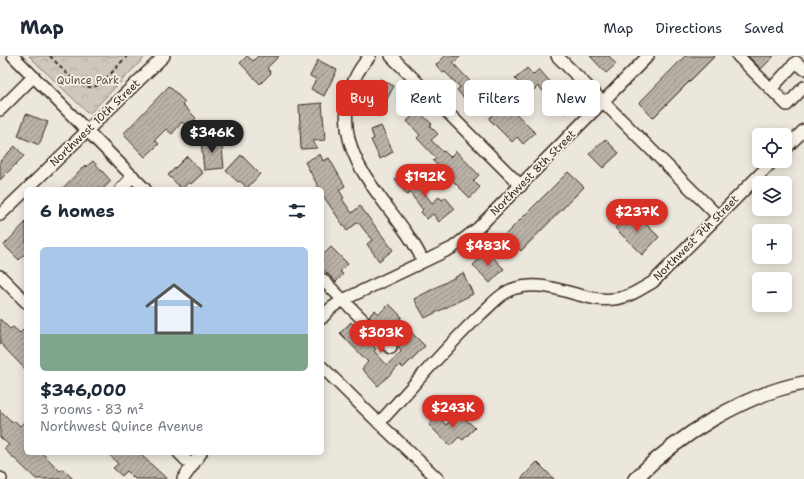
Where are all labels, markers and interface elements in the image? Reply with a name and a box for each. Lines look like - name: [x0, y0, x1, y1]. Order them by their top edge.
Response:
- text: Map: [20, 15, 64, 40]
- text: Map: [604, 19, 634, 37]
- text: Directions: [656, 19, 722, 37]
- text: Saved: [744, 19, 784, 37]
- park label: Quince Park: [57, 73, 119, 88]
- street label: Northwest 10th Street: [47, 76, 143, 170]
- chip: Buy: [336, 80, 388, 116]
- chip: Rent: [396, 80, 456, 116]
- chip: Filters: [464, 80, 534, 116]
- chip: New: [542, 80, 600, 116]
- pin: $346K: [184, 120, 240, 154]
- text: $346K: [190, 124, 234, 141]
- street label: Northwest 8th Street: [487, 127, 579, 219]
- map controls: [752, 128, 792, 312]
- button: locate: [752, 128, 792, 168]
- pin: $192K: [397, 164, 453, 198]
- text: $192K: [404, 168, 446, 185]
- button: layers: [752, 176, 792, 216]
- street label: Northwest 7th Street: [650, 192, 742, 284]
- pin: $237K: [609, 199, 665, 233]
- text: 6 homes: [40, 200, 115, 222]
- icon: filters: [286, 200, 308, 222]
- text: $237K: [615, 203, 659, 220]
- button: +: [752, 224, 792, 264]
- pin: $483K: [460, 233, 516, 267]
- text: $483K: [466, 237, 510, 254]
- button: −: [752, 272, 792, 312]
- icon: home: [138, 273, 210, 345]
- pin: $303K: [353, 320, 409, 354]
- text: $303K: [359, 324, 403, 341]
- text: $346,000: [40, 379, 126, 401]
- pin: $243K: [425, 395, 481, 429]
- text: $243K: [431, 399, 475, 416]
- text: 3 rooms · 83 m²: [40, 401, 144, 418]
- text: Northwest Quince Avenue: [40, 418, 203, 435]

